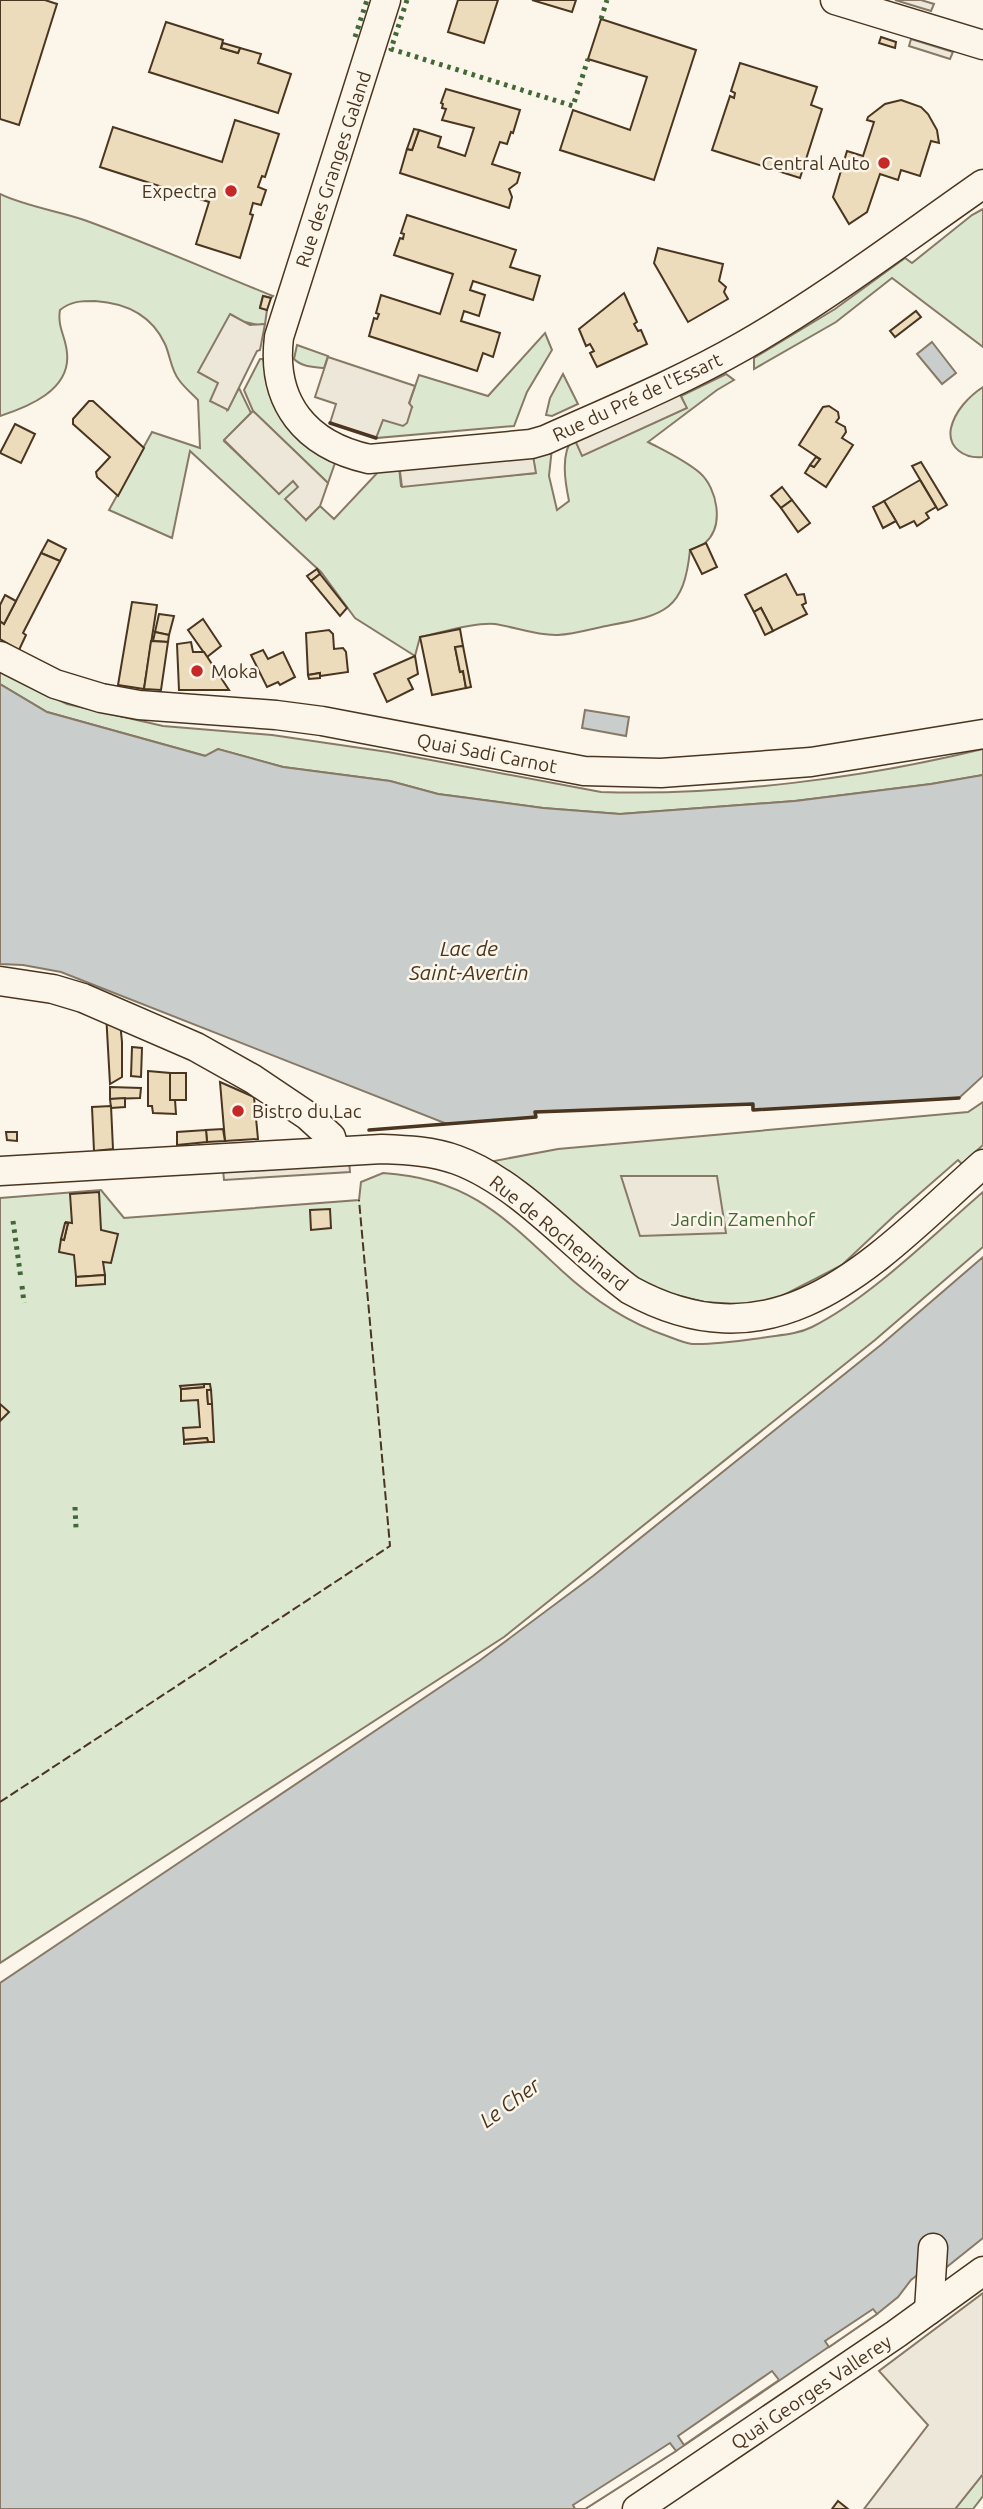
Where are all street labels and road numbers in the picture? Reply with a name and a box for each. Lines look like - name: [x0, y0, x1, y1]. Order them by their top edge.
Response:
- street label: Rue des Granges Galand: [291, 68, 375, 270]
- street label: Rue du Pré de l'Essart: [549, 348, 726, 446]
- street label: Quai Sadi Carnot: [415, 729, 559, 777]
- street label: Rue de Rochepinard: [486, 1171, 632, 1295]
- street label: Quai Georges Vallerey: [727, 2330, 895, 2454]

